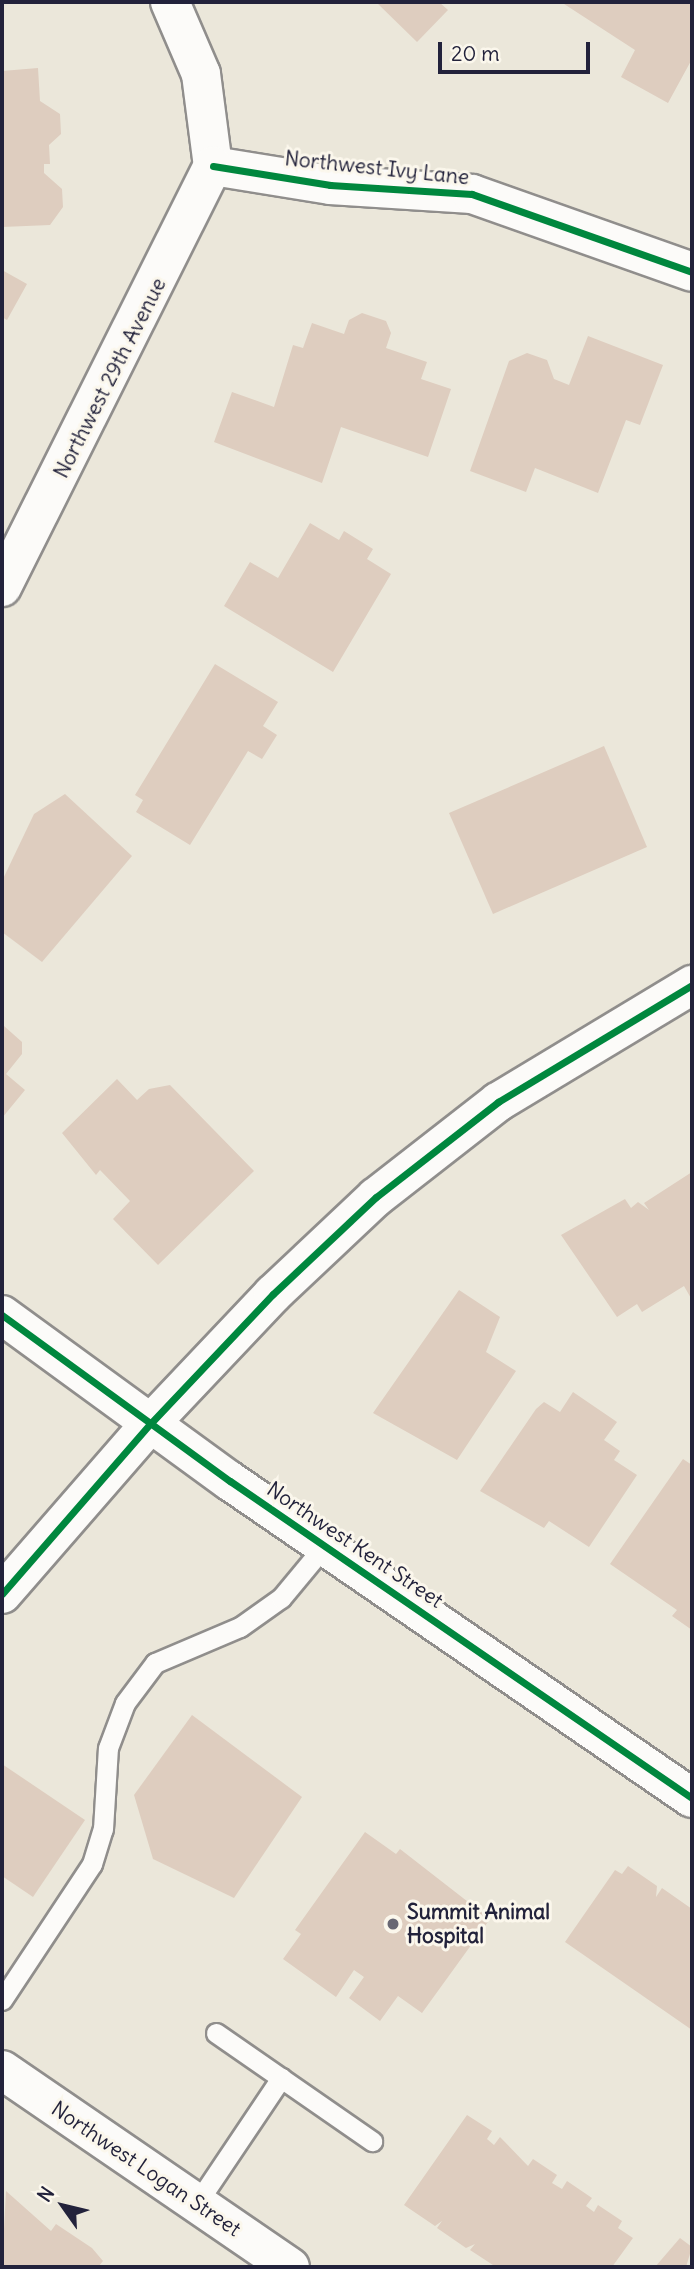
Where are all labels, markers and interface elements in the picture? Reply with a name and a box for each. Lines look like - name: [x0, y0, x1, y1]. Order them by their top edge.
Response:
- scale bar: [442, 28, 594, 72]
- text: 20 m: [451, 40, 500, 67]
- street label: Northwest Ivy Lane: [283, 146, 471, 190]
- street label: Northwest 29th Avenue: [49, 274, 171, 482]
- street label: Northwest Kent Street: [262, 1477, 448, 1613]
- place label: Summit Animal Hospital: [407, 1899, 550, 1949]
- marker: Summit Animal Hospital: [385, 1916, 401, 1932]
- street label: Northwest Logan Street: [46, 2096, 246, 2242]
- north arrow: [28, 2171, 98, 2241]

